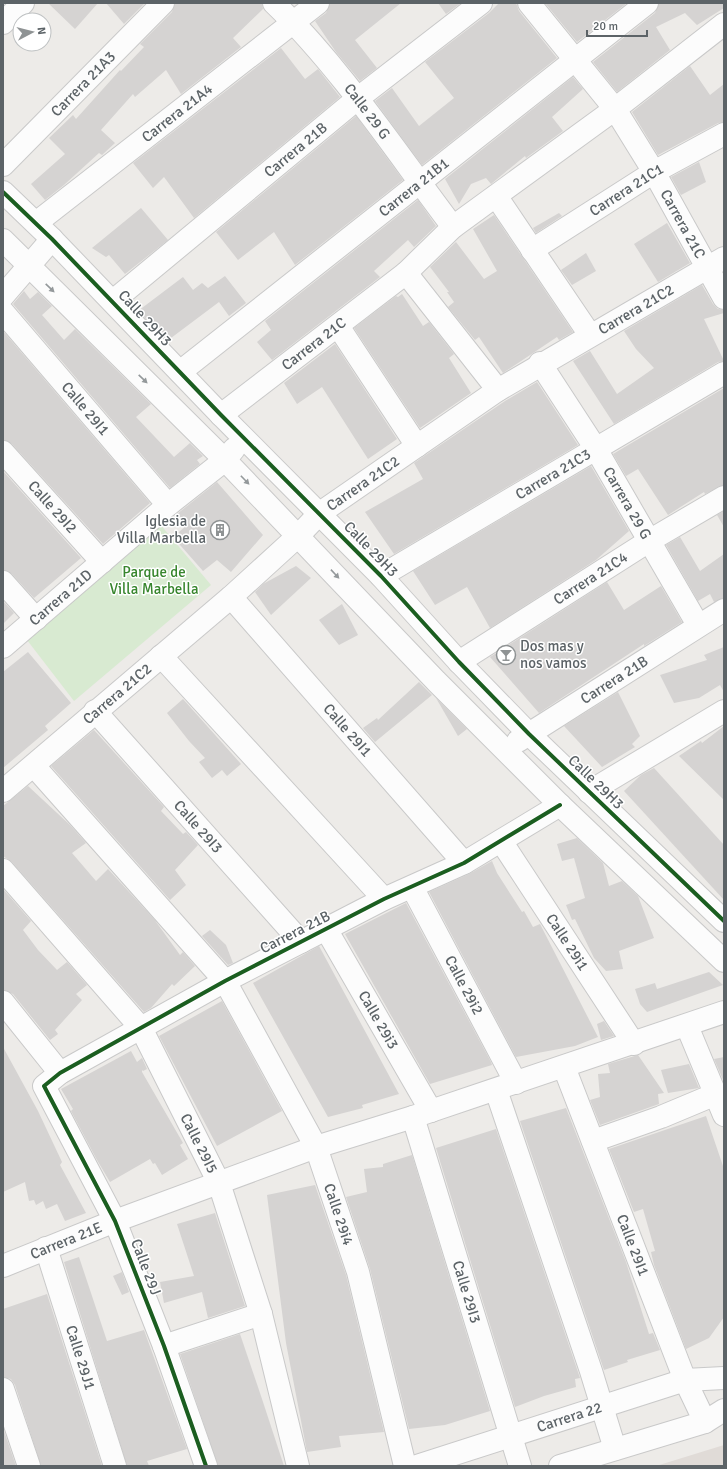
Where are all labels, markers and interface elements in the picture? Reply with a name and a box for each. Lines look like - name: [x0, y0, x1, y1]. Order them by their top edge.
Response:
- north arrow: [12, 12, 52, 52]
- scale bar: [587, 12, 647, 38]
- text: 20 m: [593, 19, 618, 34]
- text: N: [35, 26, 48, 35]
- street label: Carrera 21A3: [47, 47, 119, 120]
- street label: Carrera 21A4: [138, 80, 216, 146]
- street label: Calle 29 G: [340, 80, 394, 143]
- street label: Carrera 21B: [260, 119, 331, 181]
- street label: Carrera 21B1: [375, 154, 453, 221]
- street label: Carrera 21C1: [586, 160, 667, 220]
- street label: Carrera 21C: [656, 186, 709, 262]
- street label: Carrera 21C2: [595, 280, 677, 338]
- one-way arrow: [45, 283, 55, 293]
- street label: Calle 29H3: [114, 286, 176, 350]
- street label: Carrera 21C: [278, 313, 350, 374]
- one-way arrow: [138, 374, 148, 384]
- street label: Calle 29I1: [58, 378, 113, 439]
- street label: Carrera 21C3: [512, 445, 594, 503]
- street label: Carrera 21C2: [323, 452, 403, 515]
- street label: Carrera 29 G: [599, 464, 655, 542]
- one-way arrow: [241, 475, 250, 485]
- street label: Calle 29I2: [24, 477, 81, 537]
- place label: Iglesia de Villa Marbella: [117, 512, 206, 547]
- street label: Calle 29H3: [340, 517, 402, 581]
- building icon: Iglesia de Villa Marbella: [209, 519, 231, 541]
- street label: Carrera 21C4: [550, 548, 631, 609]
- park label: Parque de Villa Marbella: [109, 563, 199, 598]
- street label: Carrera 21D: [25, 565, 96, 629]
- one-way arrow: [330, 569, 340, 579]
- place label: Dos mas y nos vamos: [520, 637, 587, 672]
- bar icon: Dos mas y nos vamos: [495, 644, 517, 666]
- street label: Carrera 21B: [577, 652, 651, 708]
- street label: Carrera 21C2: [79, 660, 155, 728]
- street label: Calle 29I1: [320, 700, 376, 760]
- street label: Calle 29H3: [564, 751, 628, 813]
- street label: Calle 29I3: [170, 797, 226, 857]
- street label: Carrera 21B: [257, 907, 333, 957]
- street label: Calle 29i1: [542, 910, 592, 974]
- street label: Calle 29i2: [441, 952, 487, 1018]
- street label: Calle 29i3: [355, 988, 402, 1052]
- street label: Calle 29I5: [177, 1111, 222, 1176]
- street label: Calle 29i4: [320, 1181, 357, 1248]
- street label: Calle 29I1: [613, 1212, 653, 1279]
- street label: Carrera 21E: [28, 1218, 105, 1263]
- street label: Calle 29J: [127, 1236, 165, 1298]
- street label: Calle 29I3: [449, 1258, 485, 1326]
- street label: Calle 29J1: [62, 1323, 99, 1392]
- street label: Carrera 22: [534, 1398, 604, 1436]

